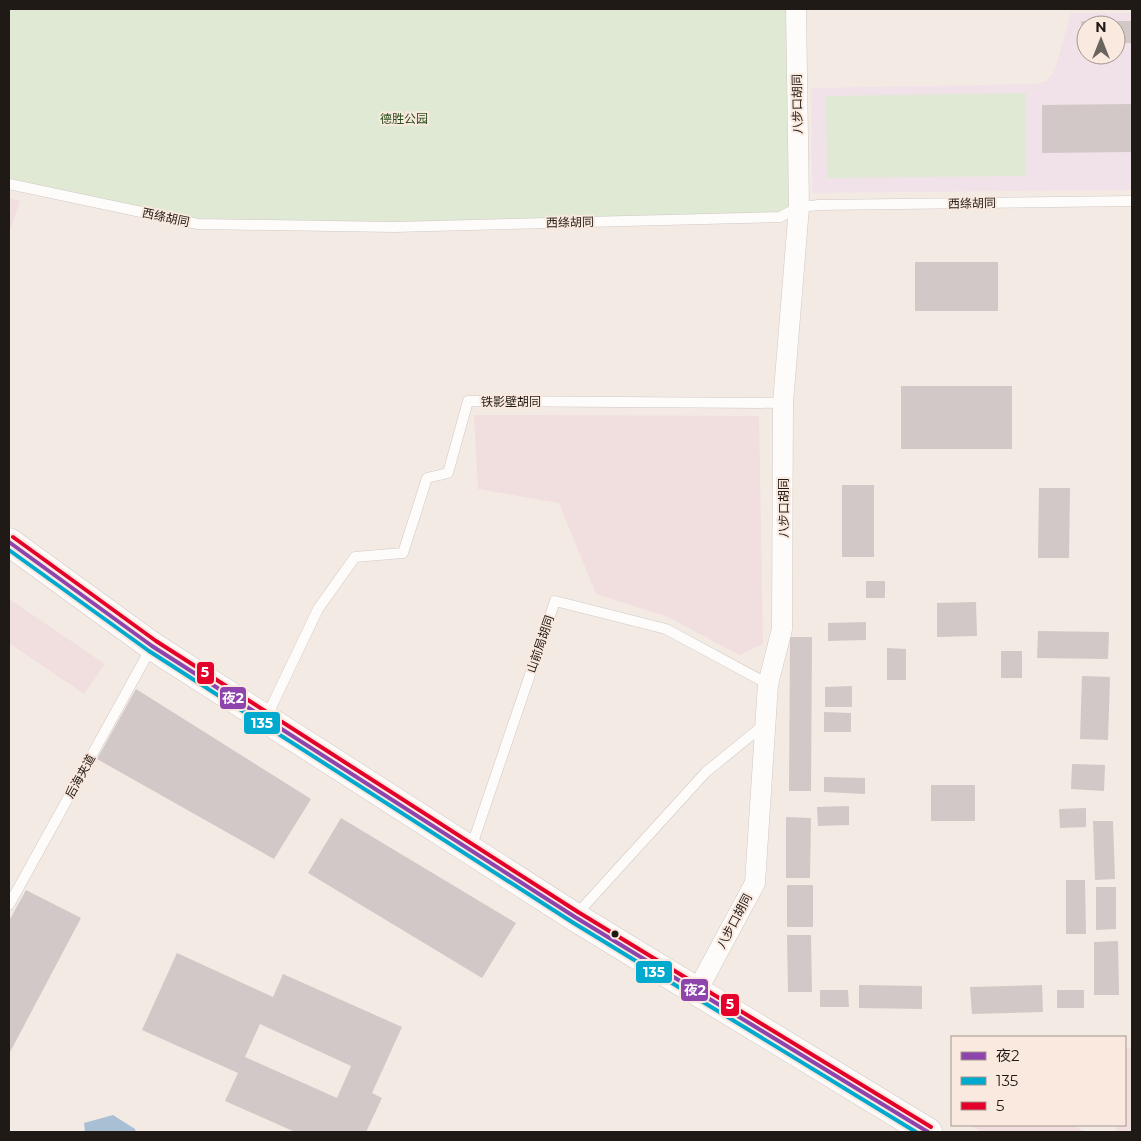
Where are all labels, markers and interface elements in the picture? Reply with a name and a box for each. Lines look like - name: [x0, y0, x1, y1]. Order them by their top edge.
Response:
- north arrow: [1076, 15, 1126, 65]
- text: N: [1095, 18, 1107, 36]
- street label: 八步口胡同: [789, 74, 805, 134]
- park label: 德胜公园: [380, 111, 428, 126]
- street label: 西绦胡同: [948, 195, 996, 211]
- street label: 西绦胡同: [141, 205, 191, 229]
- street label: 西绦胡同: [546, 214, 594, 230]
- street label: 铁影壁胡同: [481, 394, 541, 409]
- street label: 八步口胡同: [776, 478, 791, 538]
- street label: 山前局胡同: [523, 613, 557, 675]
- line badge: 5: [196, 661, 215, 685]
- text: 5: [201, 663, 209, 681]
- line badge: 夜2: [219, 686, 247, 710]
- text: 夜2: [222, 689, 244, 707]
- line badge: 135: [243, 711, 281, 735]
- text: 135: [251, 714, 273, 732]
- street label: 后海夹道: [62, 751, 98, 801]
- street label: 八步口胡同: [713, 891, 755, 951]
- unlabelled marker: [610, 929, 620, 939]
- line badge: 135: [635, 960, 673, 984]
- text: 135: [643, 963, 665, 981]
- line badge: 夜2: [680, 978, 709, 1002]
- text: 夜2: [684, 981, 706, 999]
- line badge: 5: [720, 993, 740, 1017]
- text: 5: [726, 995, 734, 1013]
- legend: [951, 1036, 1126, 1126]
- text: 夜2: [996, 1046, 1020, 1065]
- text: 135: [996, 1071, 1018, 1090]
- text: 5: [996, 1096, 1005, 1115]

